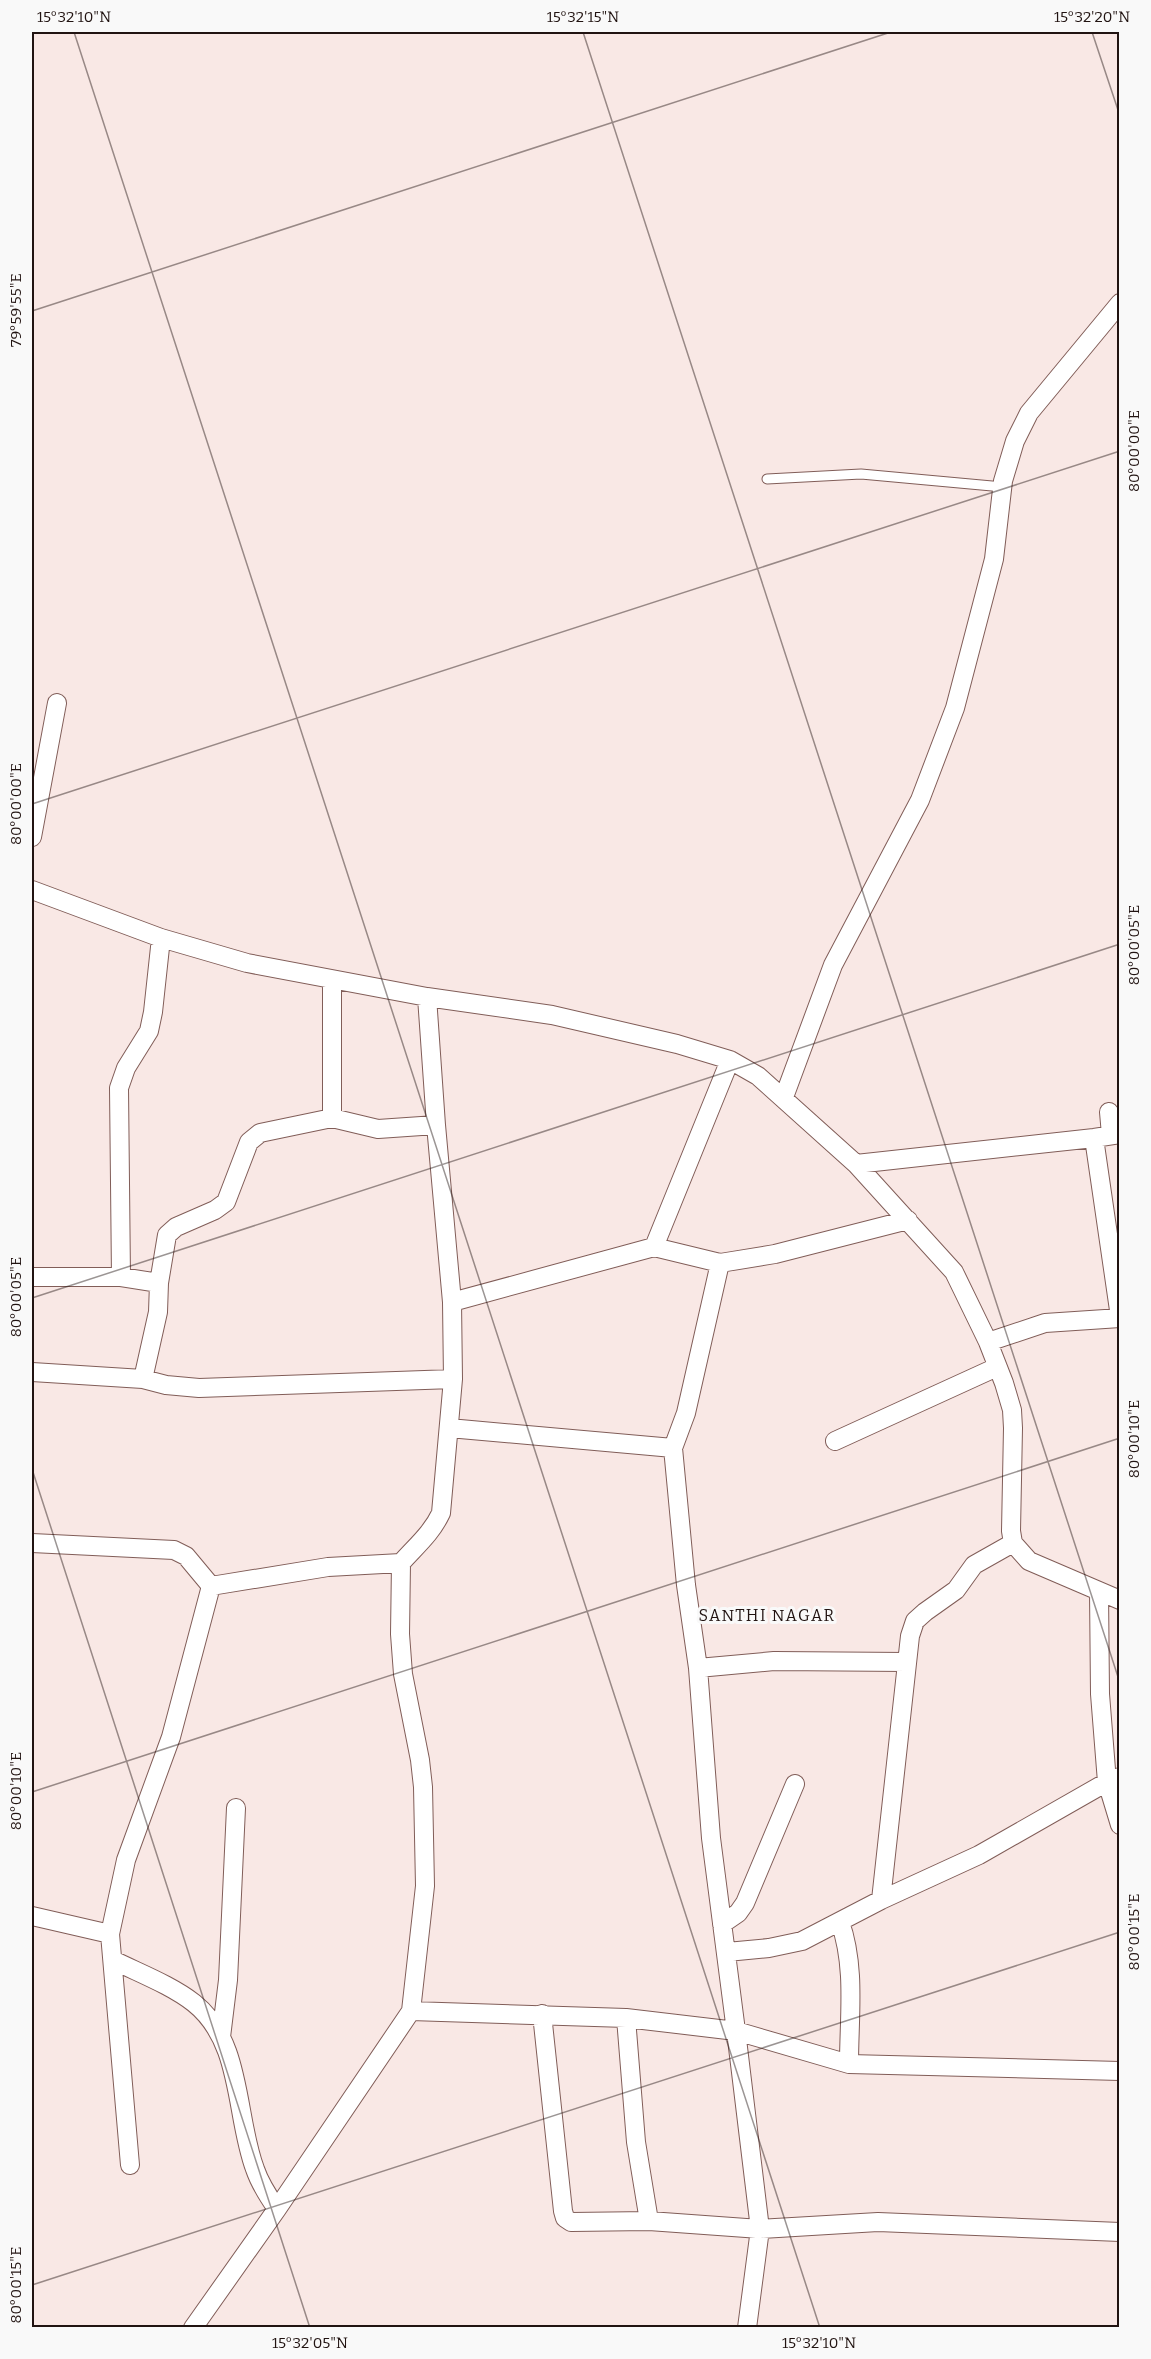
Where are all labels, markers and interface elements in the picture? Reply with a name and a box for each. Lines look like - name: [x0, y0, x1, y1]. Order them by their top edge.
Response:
- text: 15°32'10"N: [37, 8, 111, 26]
- text: 15°32'15"N: [547, 8, 619, 26]
- text: 15°32'20"N: [1054, 8, 1130, 26]
- text: 79°59'55"E: [7, 273, 25, 347]
- text: 80°00'00"E: [1125, 410, 1143, 492]
- text: 80°00'00"E: [7, 763, 25, 845]
- text: 80°00'05"E: [1125, 905, 1143, 985]
- text: 80°00'05"E: [7, 1257, 25, 1337]
- text: 80°00'10"E: [1125, 1400, 1143, 1478]
- district label: SANTHI NAGAR: [699, 1606, 835, 1625]
- text: 80°00'10"E: [7, 1752, 25, 1830]
- text: 80°00'15"E: [1125, 1894, 1143, 1970]
- text: 80°00'15"E: [7, 2247, 25, 2323]
- text: 15°32'05"N: [272, 2334, 348, 2352]
- text: 15°32'10"N: [782, 2334, 856, 2352]

